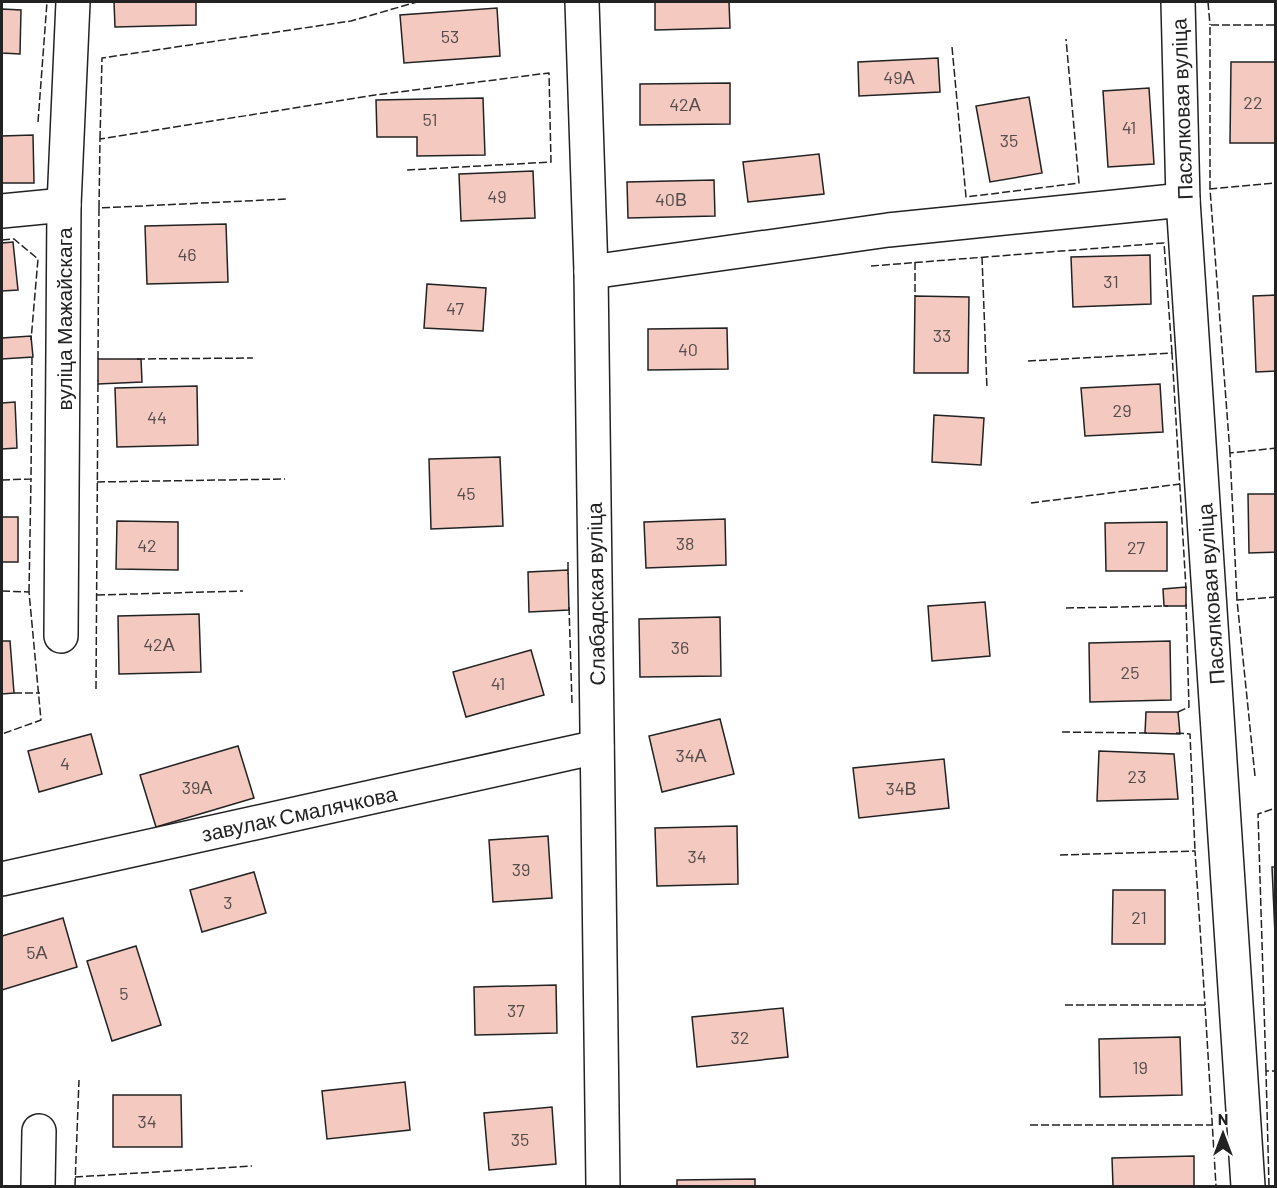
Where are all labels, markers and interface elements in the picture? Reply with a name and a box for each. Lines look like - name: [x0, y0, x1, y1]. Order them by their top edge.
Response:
- street label: Пасялковая вуліца: [1165, 18, 1197, 200]
- house number: 53: [441, 25, 459, 47]
- house number: 49А: [883, 66, 915, 88]
- house number: 22: [1243, 91, 1263, 113]
- house number: 42А: [669, 93, 701, 115]
- house number: 51: [422, 108, 438, 130]
- house number: 41: [1122, 116, 1136, 138]
- house number: 35: [1000, 129, 1018, 151]
- house number: 49: [487, 185, 507, 207]
- house number: 40В: [655, 188, 687, 210]
- street label: вуліца Мажайскага: [51, 227, 76, 411]
- house number: 46: [177, 243, 197, 265]
- house number: 31: [1103, 270, 1119, 292]
- house number: 47: [446, 297, 464, 319]
- house number: 33: [933, 324, 951, 346]
- house number: 40: [678, 338, 698, 360]
- house number: 29: [1112, 399, 1132, 421]
- house number: 44: [147, 406, 167, 428]
- house number: 45: [456, 482, 476, 504]
- street label: Слабадская вуліца: [581, 502, 609, 686]
- street label: Пасялковая вуліца: [1191, 502, 1229, 685]
- house number: 38: [676, 532, 694, 554]
- house number: 42: [137, 534, 157, 556]
- house number: 27: [1127, 536, 1146, 558]
- house number: 42А: [143, 633, 175, 655]
- house number: 36: [671, 636, 689, 658]
- house number: 25: [1121, 661, 1139, 683]
- house number: 41: [491, 672, 505, 694]
- house number: 34А: [675, 744, 707, 766]
- house number: 4: [60, 752, 70, 774]
- house number: 23: [1128, 765, 1146, 787]
- house number: 39А: [182, 776, 212, 798]
- house number: 34В: [885, 777, 917, 799]
- street label: завулак Смалячкова: [199, 780, 399, 846]
- house number: 34: [687, 845, 707, 867]
- house number: 39: [512, 858, 530, 880]
- house number: 3: [223, 891, 233, 913]
- house number: 21: [1131, 906, 1147, 928]
- house number: 5А: [26, 941, 48, 963]
- house number: 5: [119, 982, 129, 1004]
- house number: 37: [507, 999, 525, 1021]
- house number: 32: [731, 1026, 749, 1048]
- house number: 19: [1132, 1056, 1148, 1078]
- north arrow: [1193, 1104, 1253, 1164]
- text: N: [1218, 1109, 1228, 1128]
- house number: 34: [137, 1110, 157, 1132]
- house number: 35: [511, 1128, 529, 1150]

